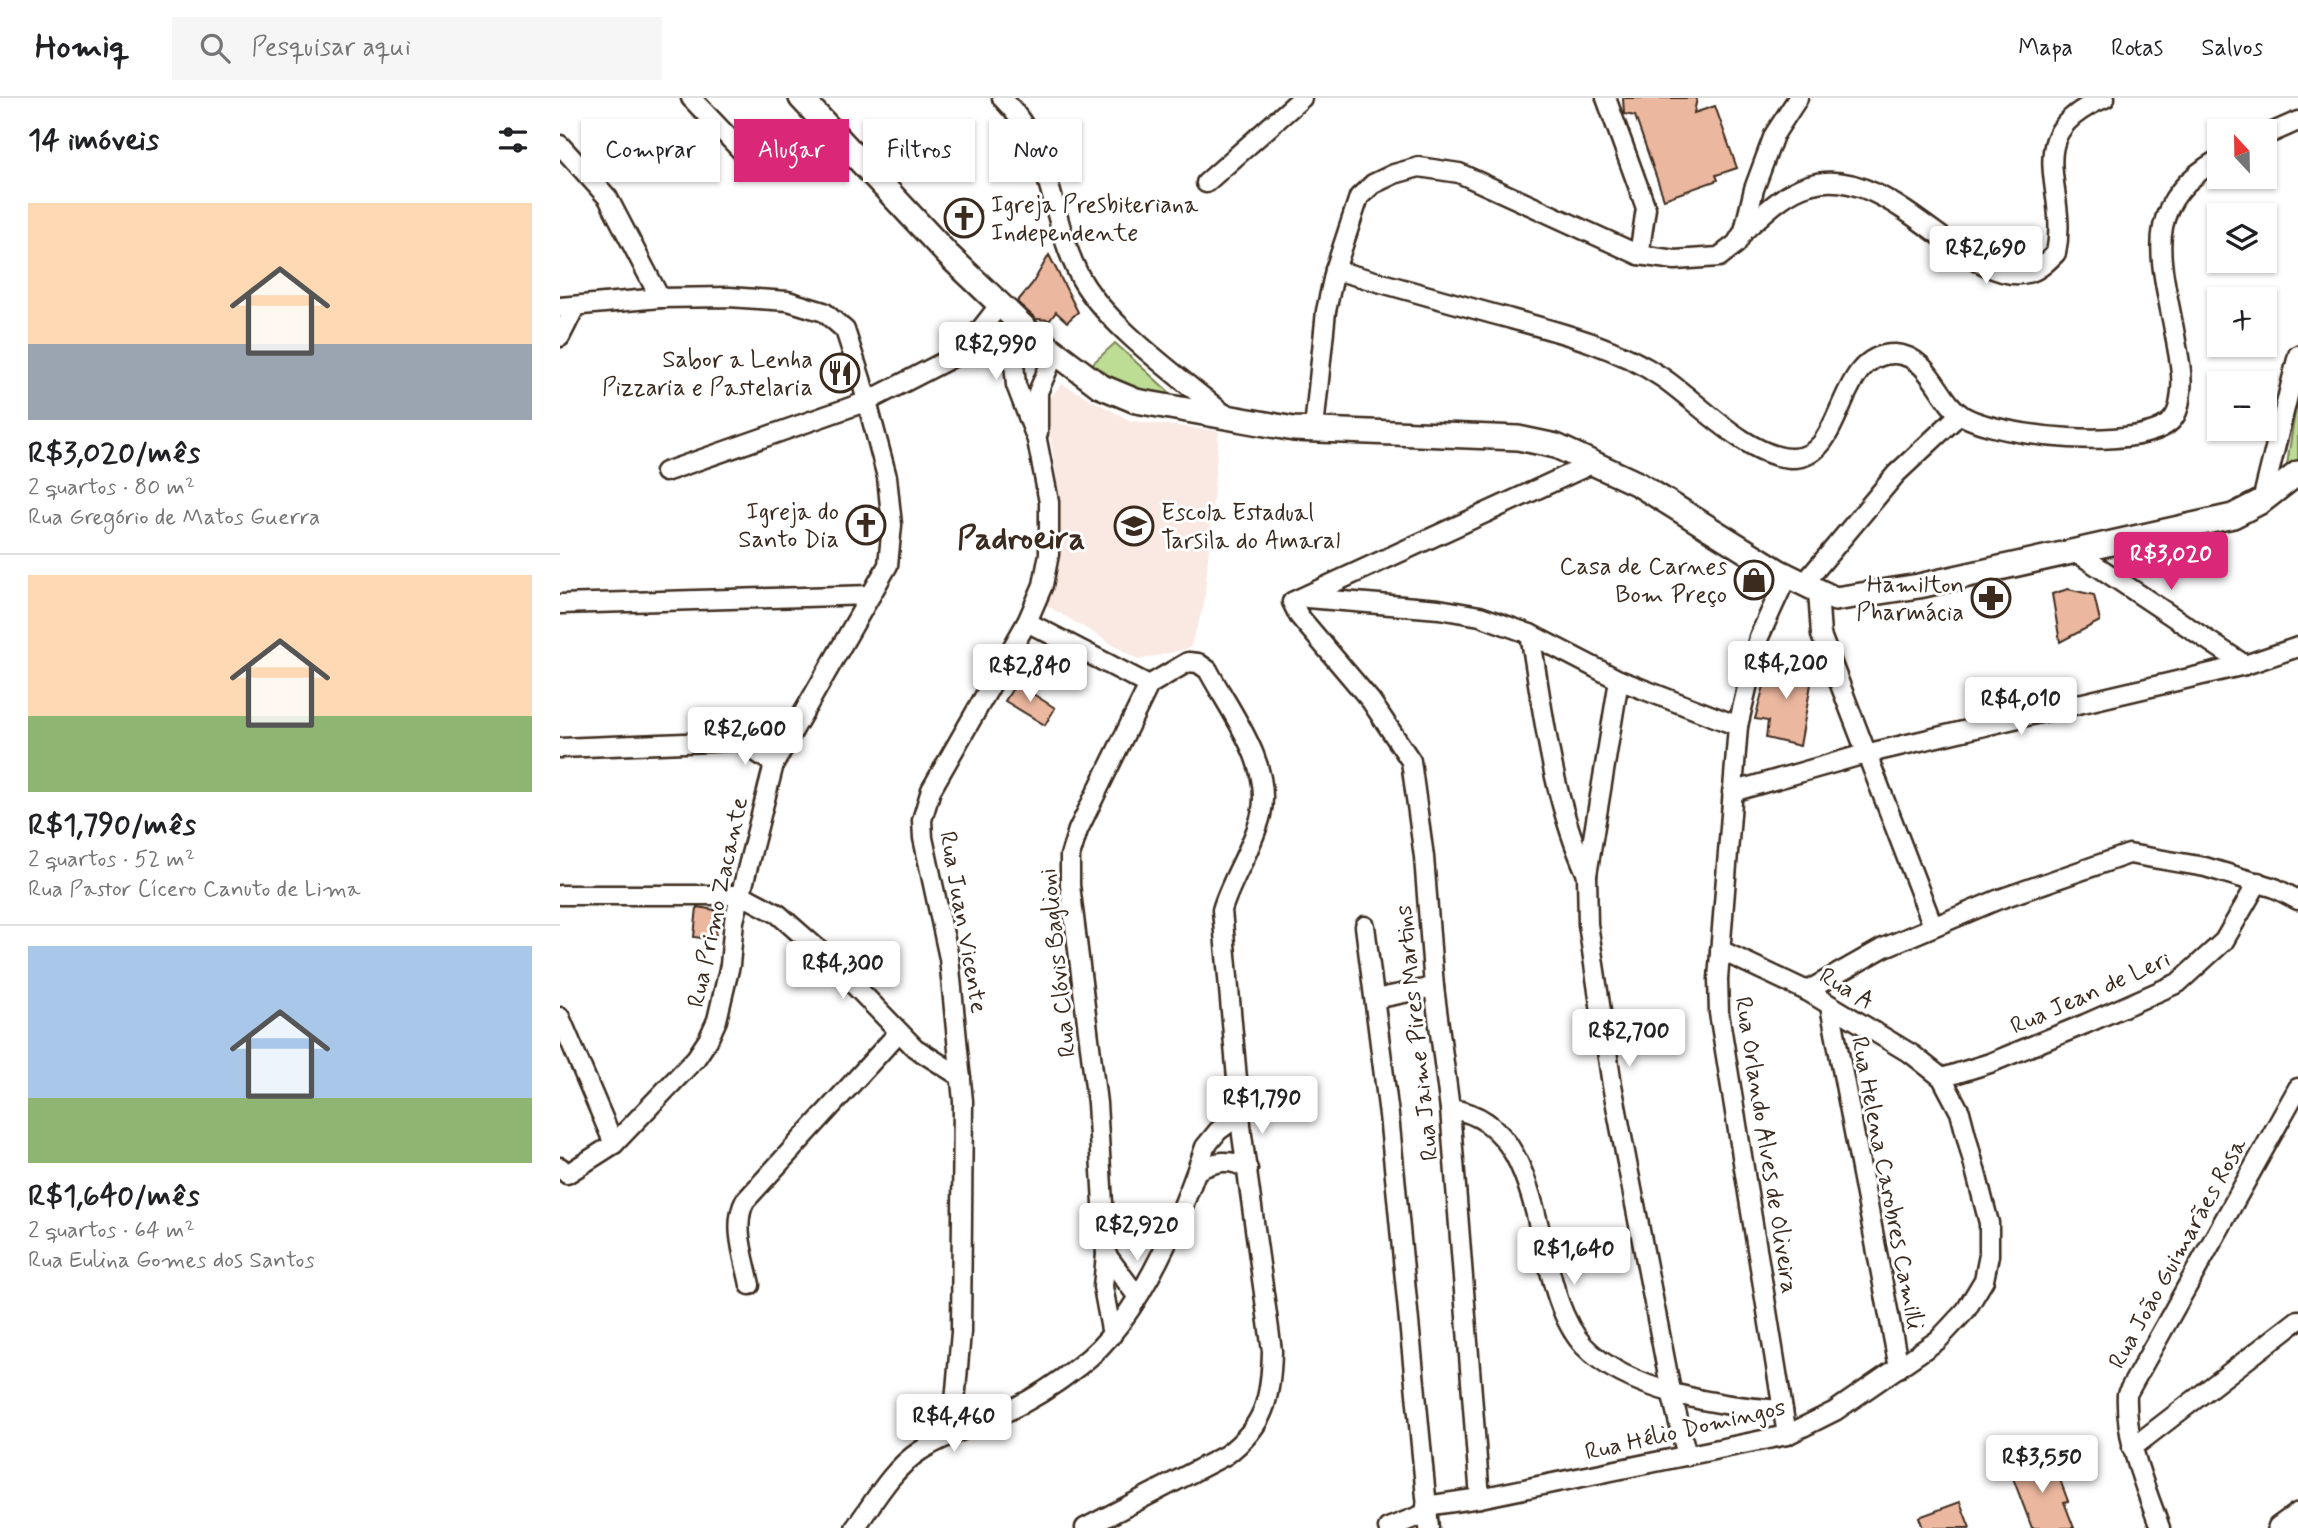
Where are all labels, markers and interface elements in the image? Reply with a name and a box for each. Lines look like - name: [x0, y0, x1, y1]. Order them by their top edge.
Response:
- search box: [172, 17, 662, 80]
- text: Homiq: [35, 26, 130, 70]
- icon: search: [196, 29, 234, 67]
- text: Pesquisar aqui: [252, 31, 411, 65]
- text: Mapa: [2018, 33, 2073, 64]
- text: Rotas: [2111, 33, 2163, 64]
- text: Salvos: [2201, 33, 2263, 64]
- chip: Comprar: [581, 119, 720, 182]
- chip: Alugar: [734, 119, 849, 182]
- chip: Filtros: [863, 119, 975, 182]
- chip: Novo: [989, 119, 1082, 182]
- north arrow: [2207, 119, 2277, 189]
- map controls: [2207, 119, 2277, 441]
- text: 14 imóveis: [28, 121, 159, 160]
- icon: filters: [494, 121, 532, 159]
- place label: Igreja Presbiteriana Independente: [991, 190, 1199, 249]
- church icon: Igreja Presbiteriana Independente: [943, 197, 985, 239]
- button: layers: [2207, 203, 2277, 273]
- pin: R$2,690: [1921, 226, 2051, 286]
- text: R$2,690: [1946, 234, 2026, 264]
- icon: home: [217, 248, 343, 374]
- button: +: [2207, 287, 2277, 357]
- pin: R$2,990: [931, 322, 1061, 382]
- text: R$2,990: [955, 330, 1037, 360]
- place label: Sabor a Lenha Pizzaria e Pastelaria: [602, 345, 813, 404]
- restaurant icon: Sabor a Lenha Pizzaria e Pastelaria: [819, 352, 861, 394]
- button: −: [2207, 371, 2277, 441]
- text: R$3,020/mês: [28, 434, 200, 473]
- text: 2 quartos · 80 m²: [28, 473, 195, 503]
- place label: Igreja do Santo Dia: [738, 497, 839, 556]
- place label: Escola Estadual Tarsila do Amaral: [1161, 498, 1340, 557]
- text: Rua Gregório de Matos Guerra: [28, 503, 320, 533]
- church icon: Igreja do Santo Dia: [845, 504, 887, 546]
- school or university icon: Escola Estadual Tarsila do Amaral: [1113, 505, 1155, 547]
- district label: Padroeira: [957, 518, 1085, 560]
- pin: R$3,020: [2106, 532, 2236, 592]
- text: R$3,020: [2130, 540, 2212, 570]
- place label: Casa de Carnes Bom Preço: [1560, 552, 1727, 611]
- shop icon: Casa de Carnes Bom Preço: [1733, 559, 1775, 601]
- place label: Hamilton Pharmácia: [1856, 570, 1964, 629]
- pharmacy icon: Hamilton Pharmácia: [1970, 577, 2012, 619]
- icon: home: [217, 620, 343, 746]
- pin: R$4,200: [1721, 642, 1851, 701]
- pin: R$2,840: [965, 644, 1095, 704]
- text: R$4,200: [1744, 649, 1828, 679]
- text: R$2,840: [989, 652, 1071, 682]
- pin: R$4,010: [1956, 678, 2086, 737]
- text: R$4,010: [1981, 685, 2061, 715]
- pin: R$2,600: [680, 708, 810, 767]
- text: R$2,600: [704, 715, 786, 745]
- street label: Rua Primo Zacante: [681, 794, 756, 1010]
- text: R$1,790/mês: [28, 806, 196, 845]
- street label: Rua Juan Vicente: [931, 829, 994, 1016]
- text: 2 quartos · 52 m²: [28, 845, 195, 875]
- street label: Rua Clóvis Baglioni: [1033, 867, 1084, 1059]
- text: Rua Pastor Cícero Canuto de Lima: [28, 875, 361, 905]
- street label: Rua Jaime Pires Martins: [1389, 903, 1446, 1162]
- pin: R$4,300: [778, 942, 908, 1001]
- street label: Rua Jean de Leri: [2006, 944, 2175, 1042]
- text: R$4,300: [802, 949, 884, 979]
- street label: Rua A: [1813, 961, 1879, 1018]
- icon: home: [217, 991, 343, 1117]
- street label: Rua Orlando Alves de Oliveira: [1727, 995, 1804, 1296]
- pin: R$2,700: [1564, 1010, 1694, 1069]
- text: R$2,700: [1588, 1017, 1670, 1047]
- street label: Rua Helena Carobres Camilli: [1843, 1034, 1930, 1333]
- pin: R$1,790: [1197, 1076, 1327, 1136]
- text: R$1,790: [1223, 1084, 1301, 1114]
- street label: Rua João Guimarães Rosa: [2102, 1132, 2255, 1375]
- text: R$1,640/mês: [28, 1177, 199, 1216]
- pin: R$2,920: [1072, 1204, 1202, 1263]
- text: R$2,920: [1095, 1211, 1179, 1241]
- text: 2 quartos · 64 m²: [28, 1216, 195, 1246]
- pin: R$1,640: [1509, 1228, 1639, 1287]
- text: R$1,640: [1533, 1235, 1615, 1265]
- text: Rua Eulina Gomes dos Santos: [28, 1246, 315, 1276]
- street label: Rua Hélio Domingos: [1582, 1392, 1789, 1469]
- pin: R$4,460: [889, 1394, 1019, 1454]
- text: R$4,460: [913, 1402, 995, 1432]
- pin: R$3,550: [1977, 1436, 2107, 1495]
- text: R$3,550: [2002, 1443, 2082, 1473]

